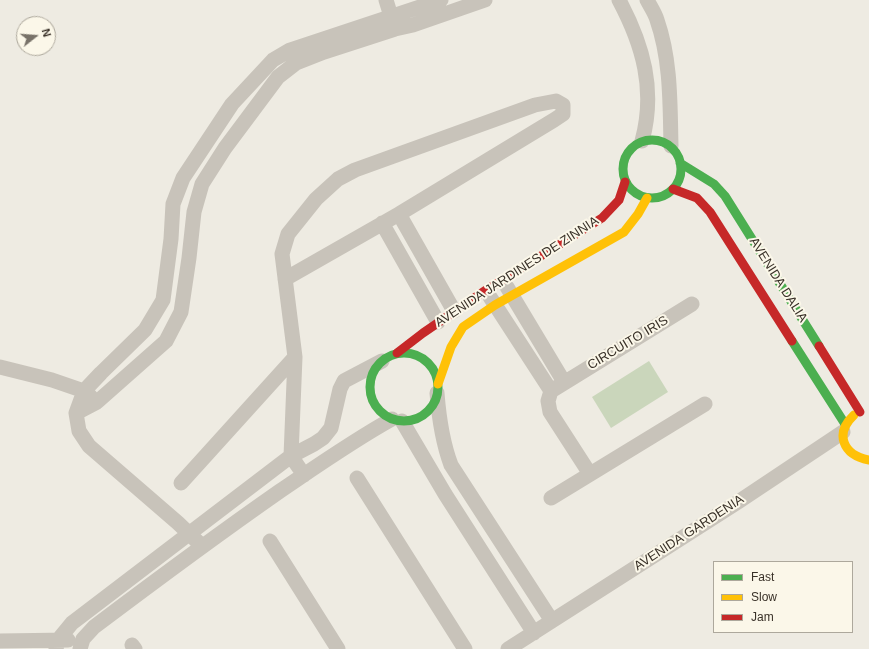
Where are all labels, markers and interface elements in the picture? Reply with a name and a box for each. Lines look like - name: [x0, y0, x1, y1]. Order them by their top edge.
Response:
- north arrow: [16, 16, 56, 56]
- text: N: [40, 27, 53, 38]
- street label: AVENIDA JARDINES DE ZINNIA: [432, 213, 602, 331]
- street label: AVENIDA DALIA: [746, 235, 810, 325]
- street label: CIRCUITO IRIS: [585, 313, 671, 373]
- street label: AVENIDA GARDENIA: [631, 492, 747, 574]
- legend: [713, 561, 853, 633]
- text: Fast: [751, 570, 774, 584]
- text: Slow: [751, 590, 777, 604]
- text: Jam: [751, 610, 774, 624]

